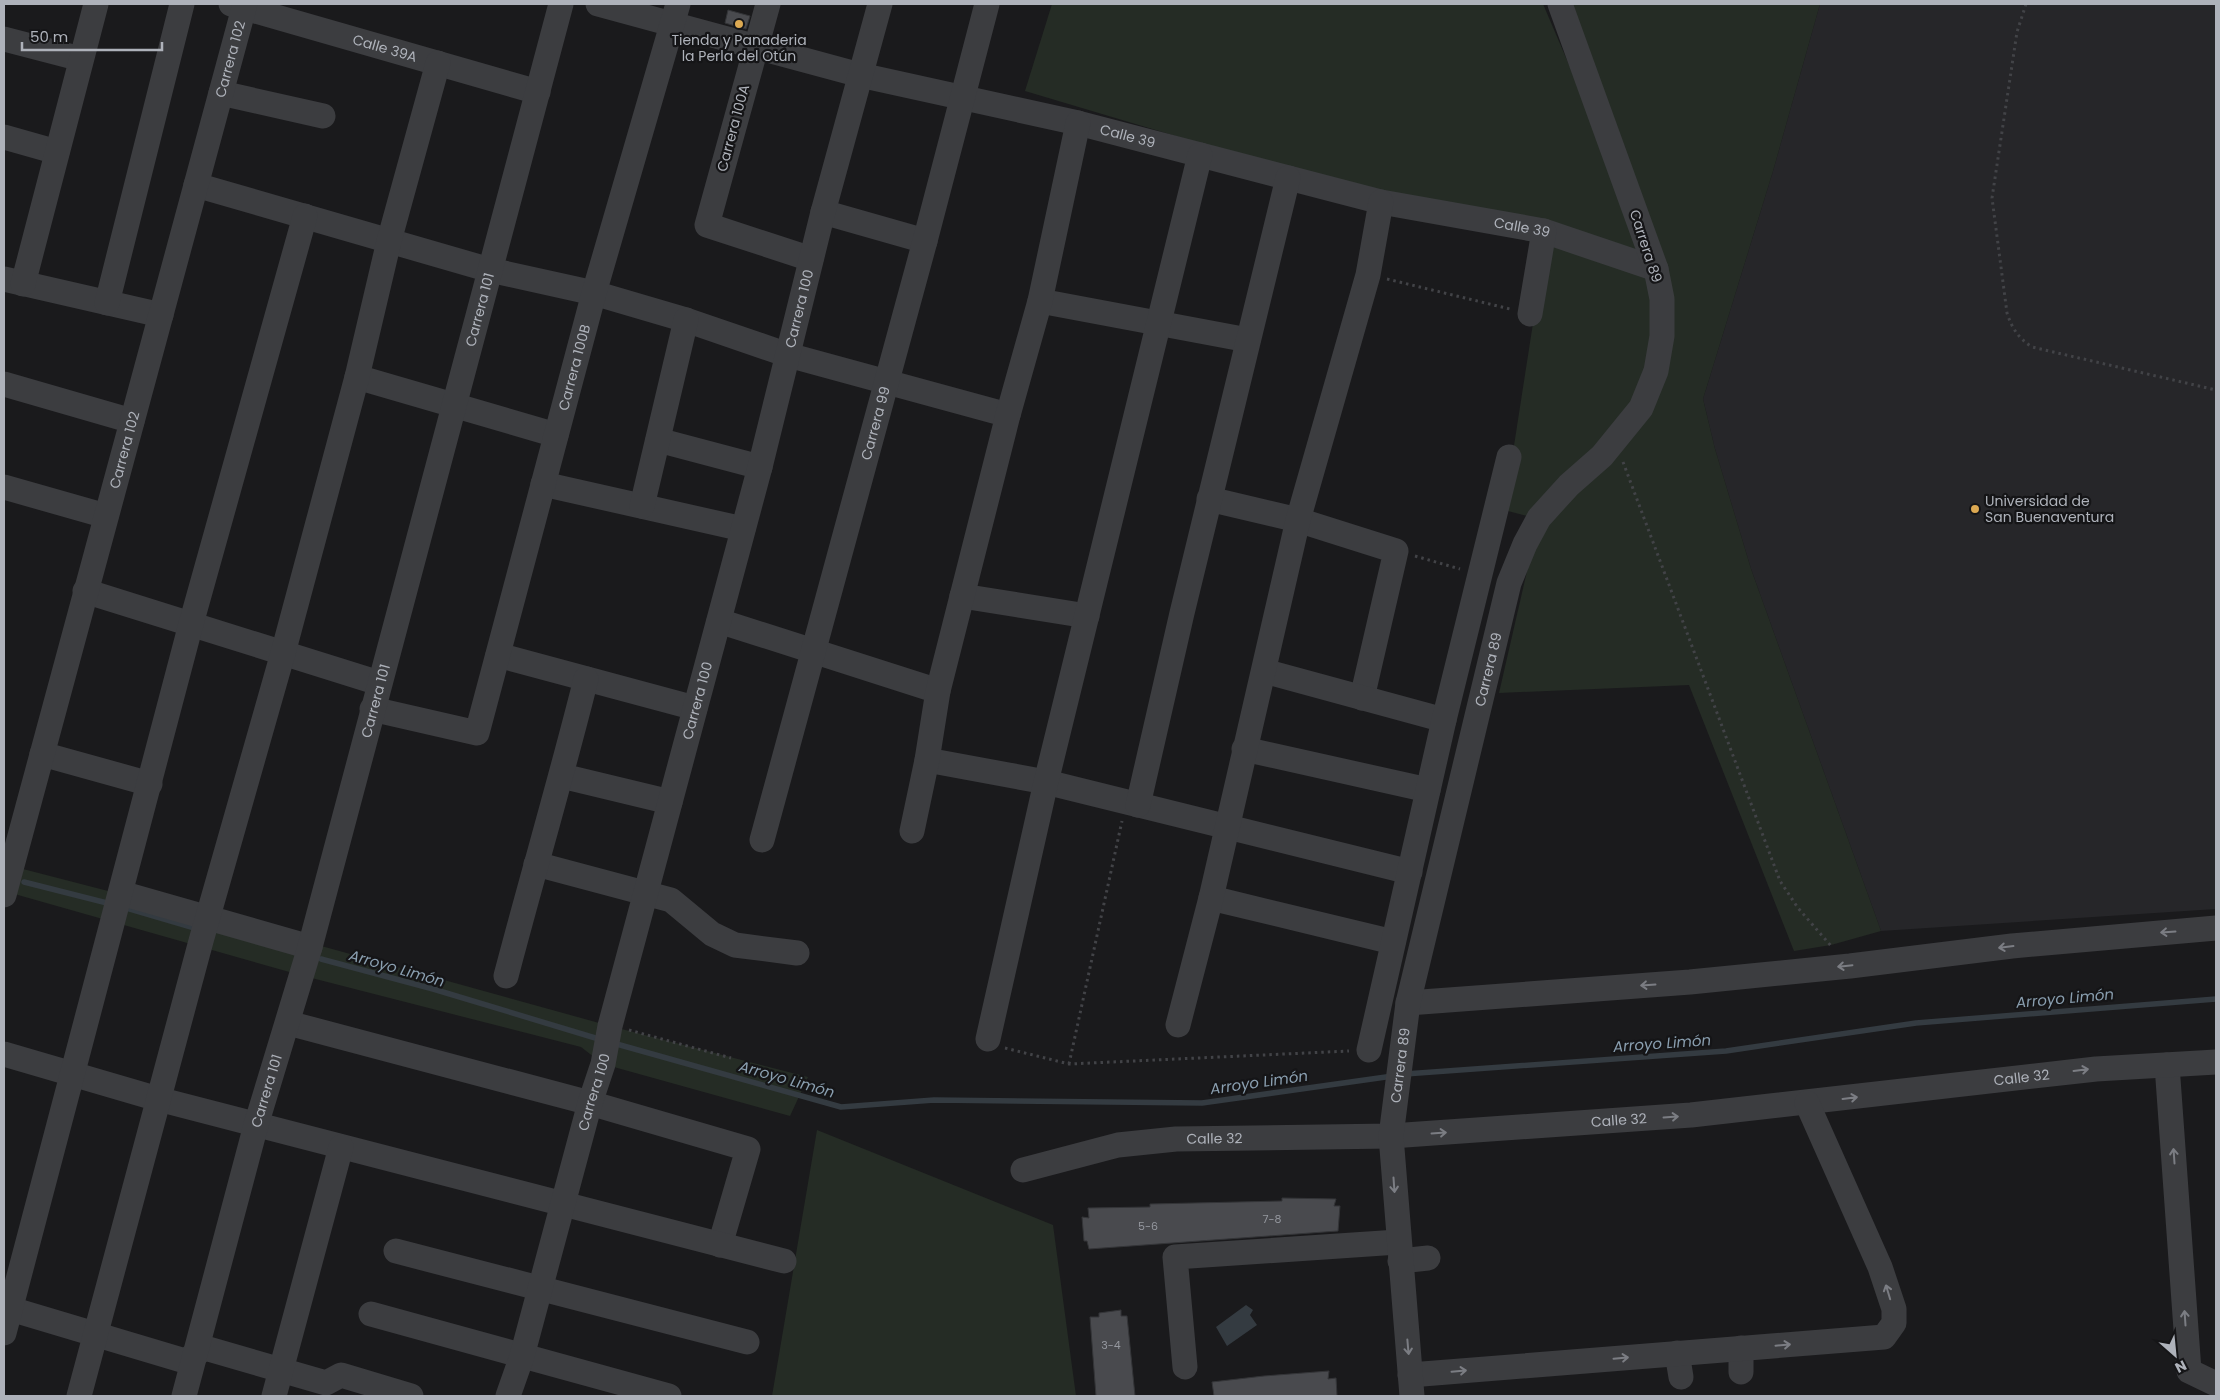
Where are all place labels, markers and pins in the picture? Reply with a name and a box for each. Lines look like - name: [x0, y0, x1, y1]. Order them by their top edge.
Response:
- marker: Tienda y Panaderia la Perla del Otún: [733, 18, 745, 30]
- place label: Tienda y Panaderia la Perla del Otún: [671, 30, 807, 66]
- place label: Universidad de San Buenaventura: [1985, 491, 2114, 527]
- marker: Universidad de San Buenaventura: [1969, 503, 1981, 515]

